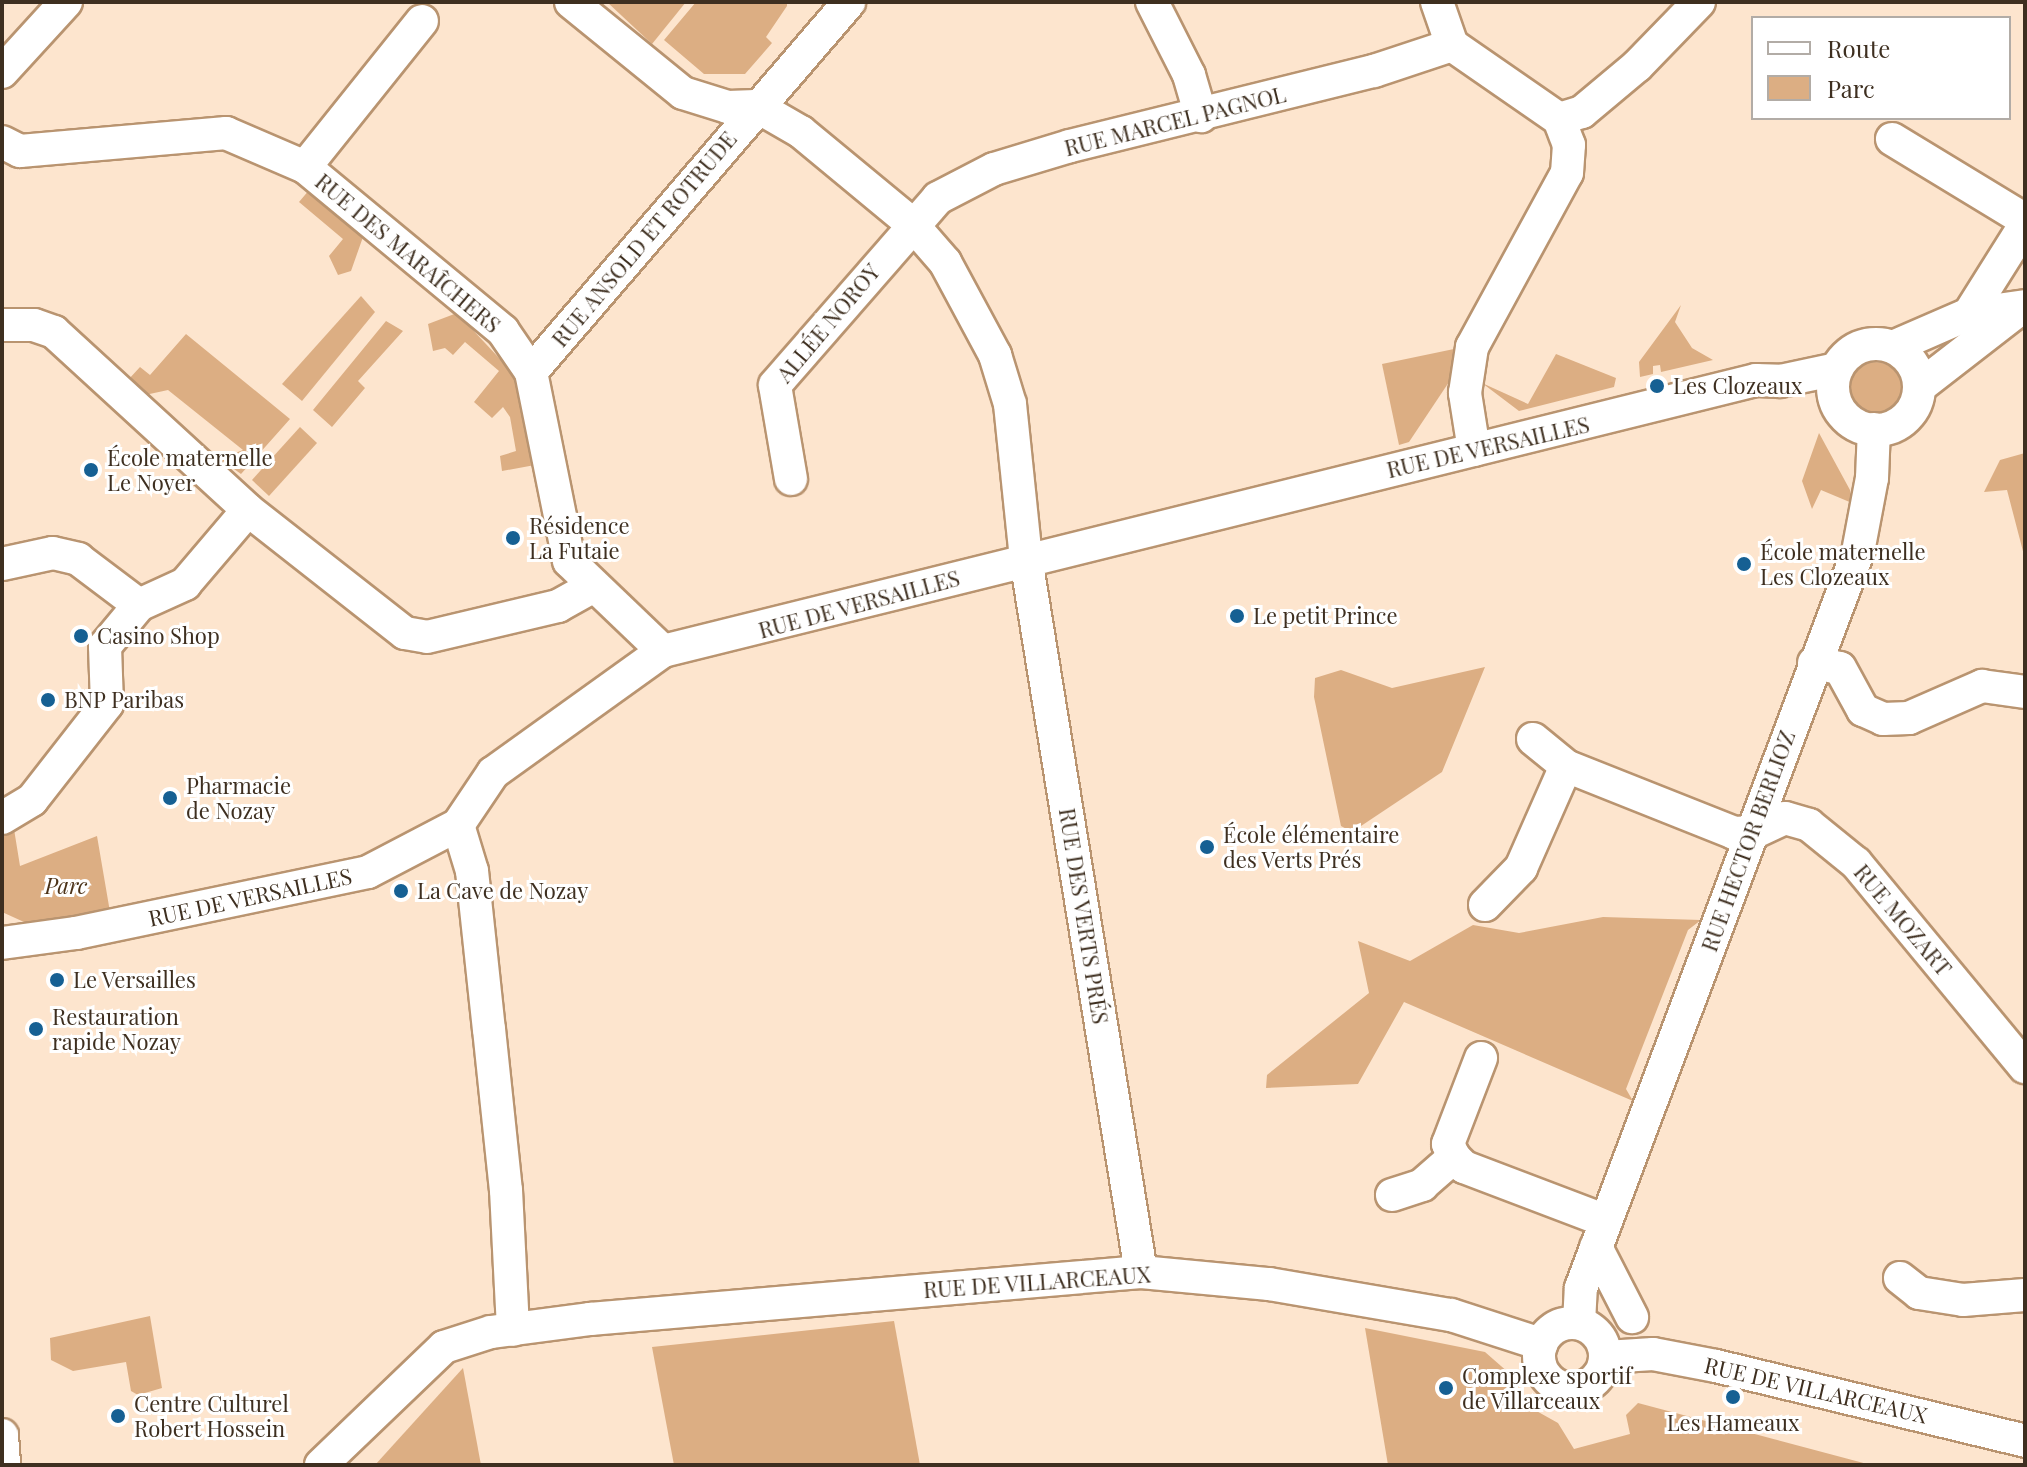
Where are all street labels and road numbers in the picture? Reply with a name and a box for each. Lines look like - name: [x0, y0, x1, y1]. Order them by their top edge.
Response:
- street label: RUE MARCEL PAGNOL: [1062, 81, 1288, 161]
- street label: RUE ANSOLD ET ROTRUDE: [546, 125, 742, 353]
- street label: RUE DES MARAÎCHERS: [310, 168, 506, 338]
- street label: ALLÉE NOROY: [771, 258, 885, 388]
- street label: RUE DE VERSAILLES: [1384, 411, 1592, 483]
- street label: RUE DE VERSAILLES: [755, 564, 963, 644]
- street label: RUE HECTOR BERLIOZ: [1696, 727, 1800, 955]
- street label: RUE DES VERTS PRÉS: [1054, 806, 1114, 1026]
- street label: RUE MOZART: [1849, 859, 1957, 981]
- street label: RUE DE VERSAILLES: [146, 862, 354, 932]
- street label: RUE DE VILLARCEAUX: [922, 1261, 1152, 1303]
- street label: RUE DE VILLARCEAUX: [1702, 1351, 1930, 1429]

